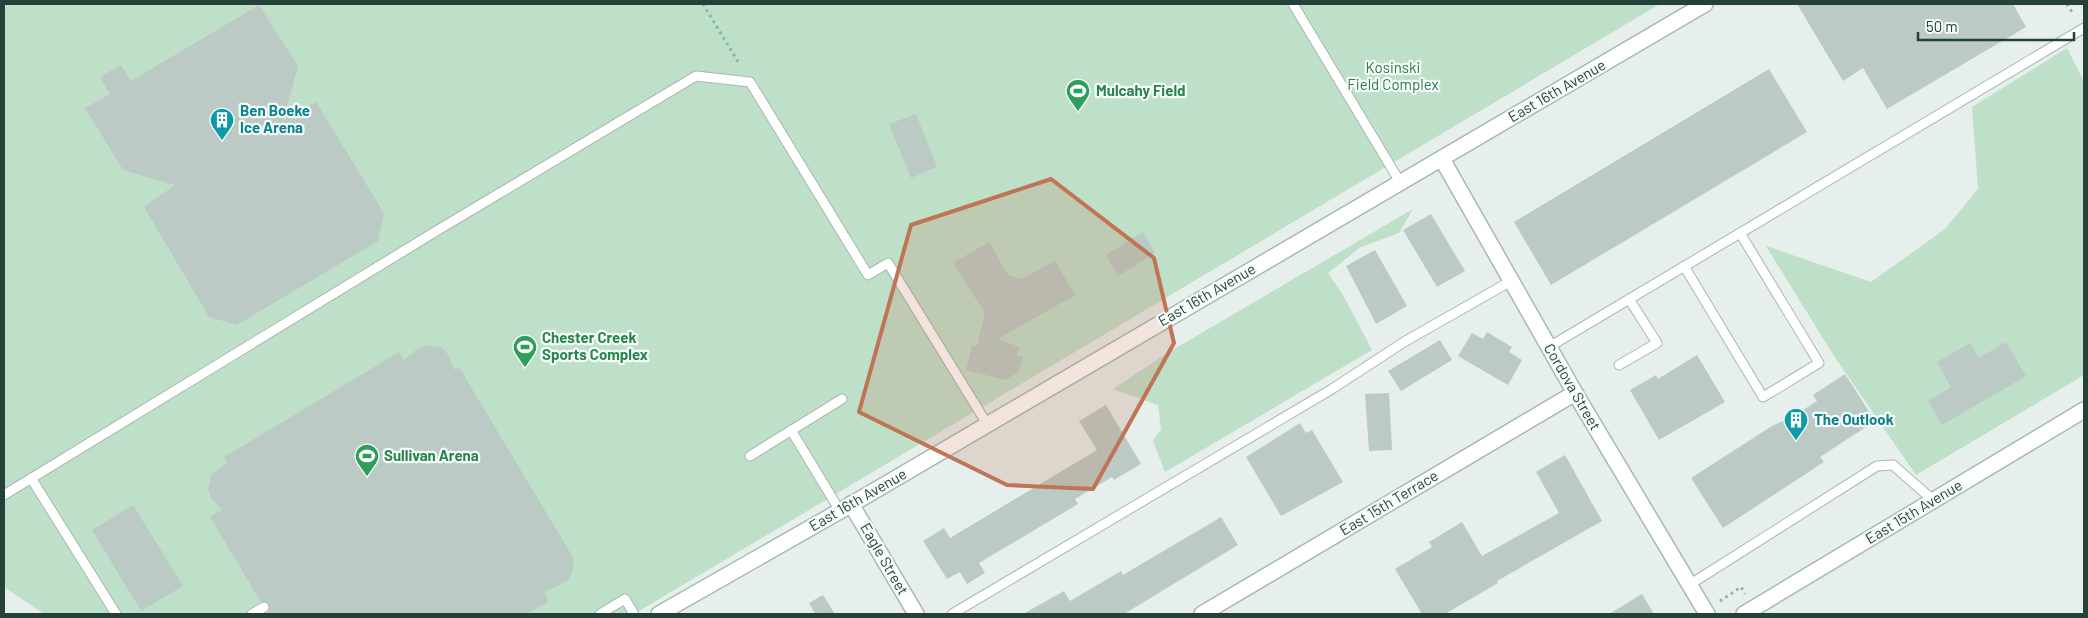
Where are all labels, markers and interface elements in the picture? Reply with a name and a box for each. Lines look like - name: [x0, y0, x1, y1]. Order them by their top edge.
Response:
- scale bar: [1918, 10, 2074, 42]
- text: 50 m: [1926, 17, 1958, 35]
- street label: East 16th Avenue: [1505, 55, 1608, 125]
- park label: Kosinski Field Complex: [1347, 58, 1439, 93]
- sports icon: Mulcahy Field: [1065, 78, 1091, 112]
- place label: Mulcahy Field: [1096, 81, 1186, 99]
- place label: Ben Boeke Ice Arena: [240, 101, 310, 136]
- building icon: Ben Boeke Ice Arena: [209, 107, 235, 141]
- street label: East 16th Avenue: [1155, 259, 1258, 329]
- place label: Chester Creek Sports Complex: [542, 328, 648, 363]
- sports icon: Chester Creek Sports Complex: [512, 334, 538, 368]
- street label: Cordova Street: [1541, 340, 1605, 433]
- building icon: The Outlook: [1783, 407, 1809, 441]
- place label: The Outlook: [1814, 410, 1894, 428]
- sports icon: Sullivan Arena: [354, 443, 380, 477]
- place label: Sullivan Arena: [384, 446, 479, 464]
- street label: East 16th Avenue: [806, 464, 909, 534]
- street label: East 15th Terrace: [1336, 466, 1441, 539]
- street label: East 15th Avenue: [1862, 475, 1965, 547]
- street label: Eagle Street: [857, 519, 913, 598]

